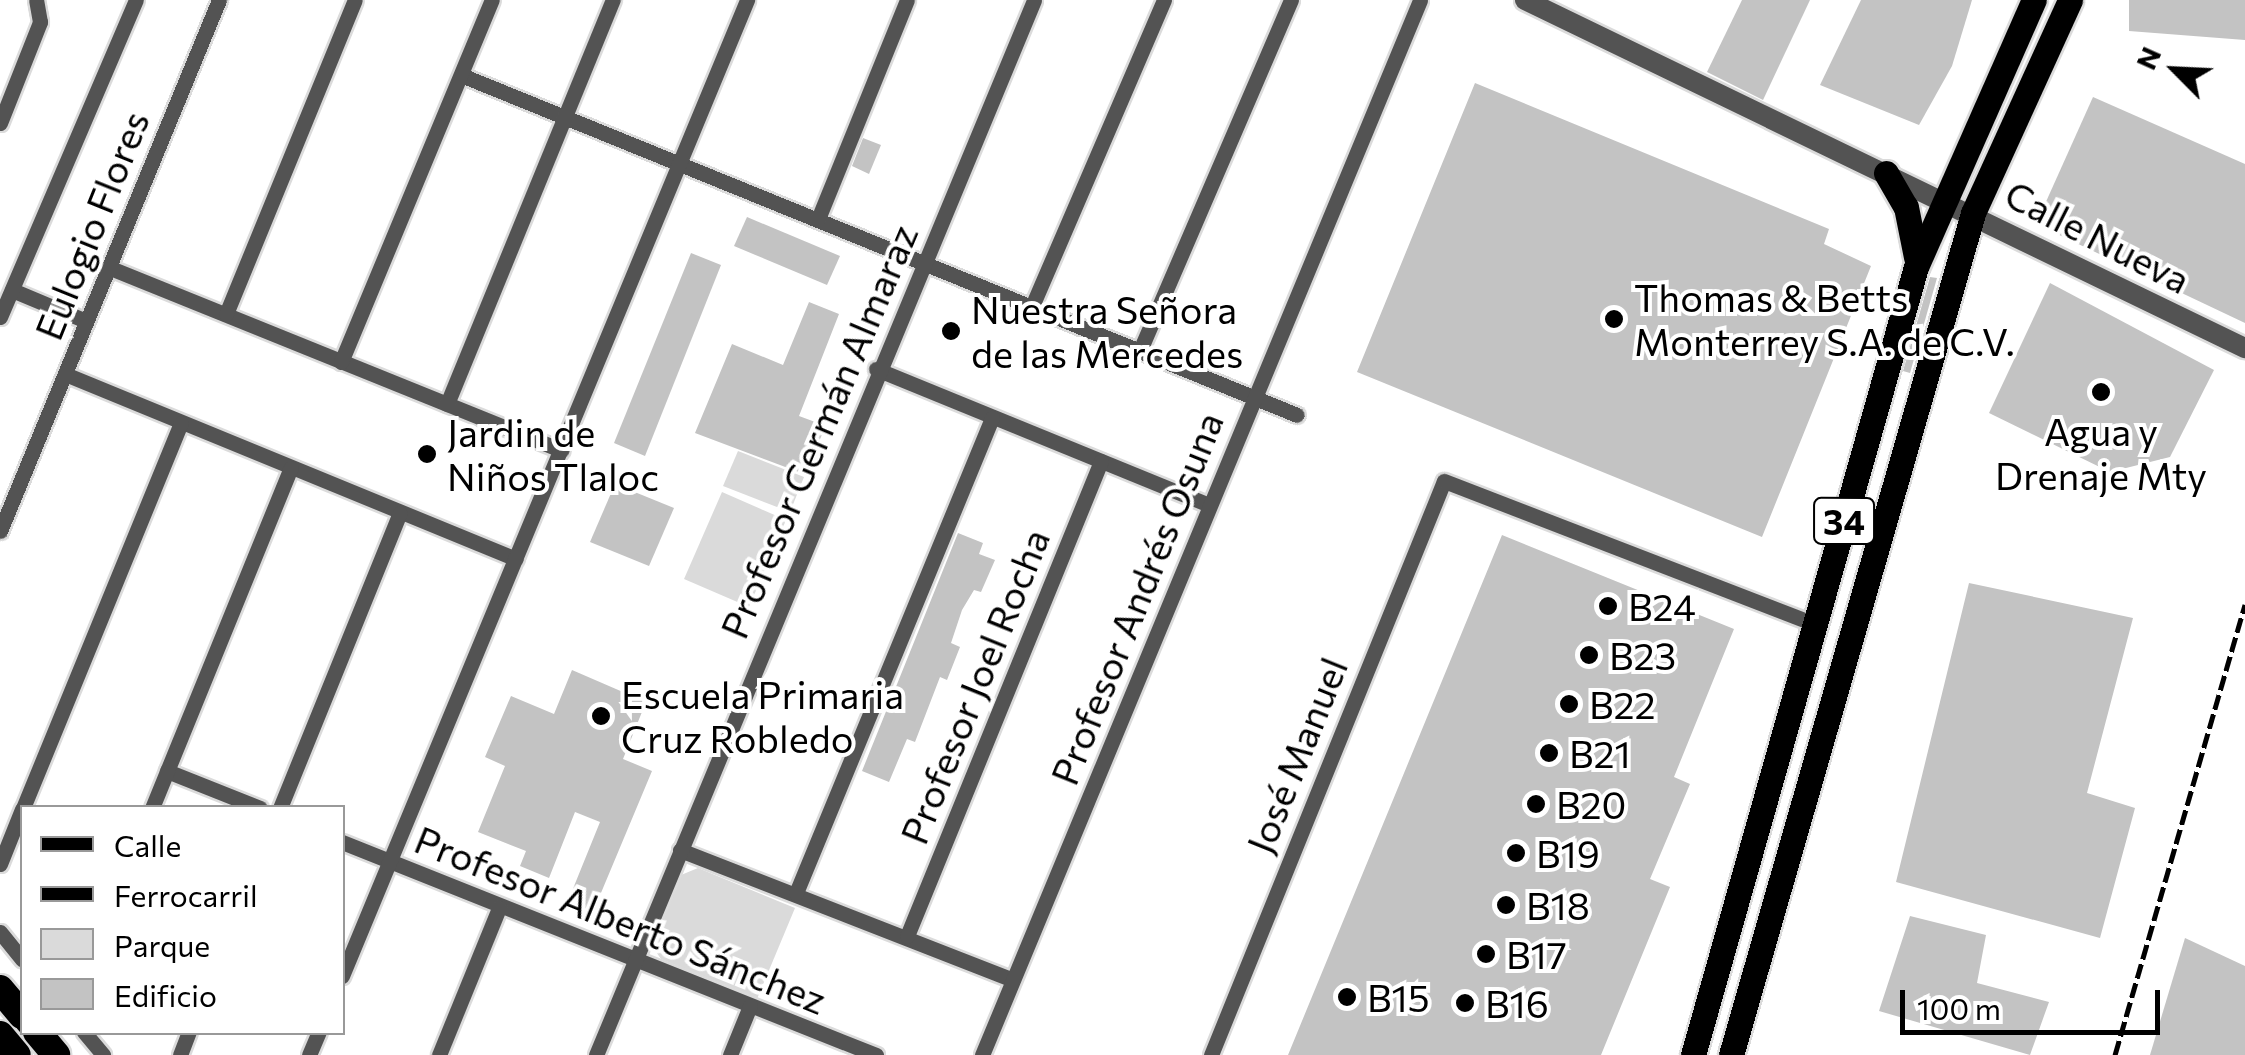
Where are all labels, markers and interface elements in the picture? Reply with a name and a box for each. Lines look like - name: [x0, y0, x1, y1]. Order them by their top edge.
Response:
- north arrow: [2125, 20, 2225, 120]
- text: N: [2128, 41, 2167, 74]
- street label: Eulogio Flores: [24, 104, 158, 346]
- street label: Calle Nueva: [1998, 170, 2198, 302]
- street label: Profesor Germán Almaraz: [710, 217, 926, 645]
- place label: Thomas & Betts Monterrey S.A. de C.V.: [1634, 274, 2015, 363]
- place label: Nuestra Señora de las Mercedes: [971, 286, 1243, 376]
- marker: Thomas & Betts Monterrey S.A. de C.V.: [1603, 308, 1625, 330]
- marker: Nuestra Señora de las Mercedes: [940, 320, 962, 342]
- marker: Agua y Drenaje Mty: [2090, 381, 2112, 403]
- street label: Profesor Andrés Osuna: [1040, 405, 1232, 791]
- place label: Agua y Drenaje Mty: [1995, 408, 2207, 498]
- place label: Jardin de Niños Tlaloc: [447, 409, 659, 498]
- marker: Jardin de Niños Tlaloc: [416, 443, 438, 465]
- road number: 34: [1812, 491, 1876, 551]
- street label: Profesor Joel Rocha: [890, 522, 1058, 850]
- place label: B24: [1628, 583, 1696, 629]
- marker: B24: [1597, 595, 1619, 617]
- place label: B23: [1609, 632, 1676, 678]
- marker: B23: [1578, 644, 1600, 666]
- street label: José Manuel: [1236, 651, 1356, 859]
- place label: Escuela Primaria Cruz Robledo: [621, 671, 904, 761]
- place label: B22: [1589, 681, 1656, 727]
- marker: B22: [1558, 693, 1580, 715]
- marker: Escuela Primaria Cruz Robledo: [590, 705, 612, 727]
- place label: B21: [1569, 730, 1631, 776]
- marker: B21: [1538, 742, 1560, 764]
- place label: B20: [1556, 781, 1626, 827]
- marker: B20: [1525, 793, 1547, 815]
- legend: [20, 805, 345, 1035]
- street label: Profesor Alberto Sánchez: [409, 816, 833, 1022]
- text: Calle: [114, 826, 181, 863]
- place label: B19: [1536, 830, 1600, 876]
- marker: B19: [1505, 842, 1527, 864]
- text: Ferrocarril: [114, 876, 258, 913]
- place label: B18: [1526, 882, 1590, 928]
- marker: B18: [1495, 894, 1517, 916]
- text: Parque: [114, 926, 210, 963]
- place label: B17: [1506, 931, 1567, 977]
- marker: B17: [1475, 943, 1497, 965]
- scale bar: [1905, 970, 2165, 1032]
- place label: B15: [1367, 974, 1430, 1020]
- text: Edificio: [114, 976, 217, 1013]
- place label: B16: [1485, 980, 1549, 1026]
- marker: B15: [1336, 986, 1358, 1008]
- text: 100 m: [1917, 989, 2001, 1026]
- marker: B16: [1454, 992, 1476, 1014]

